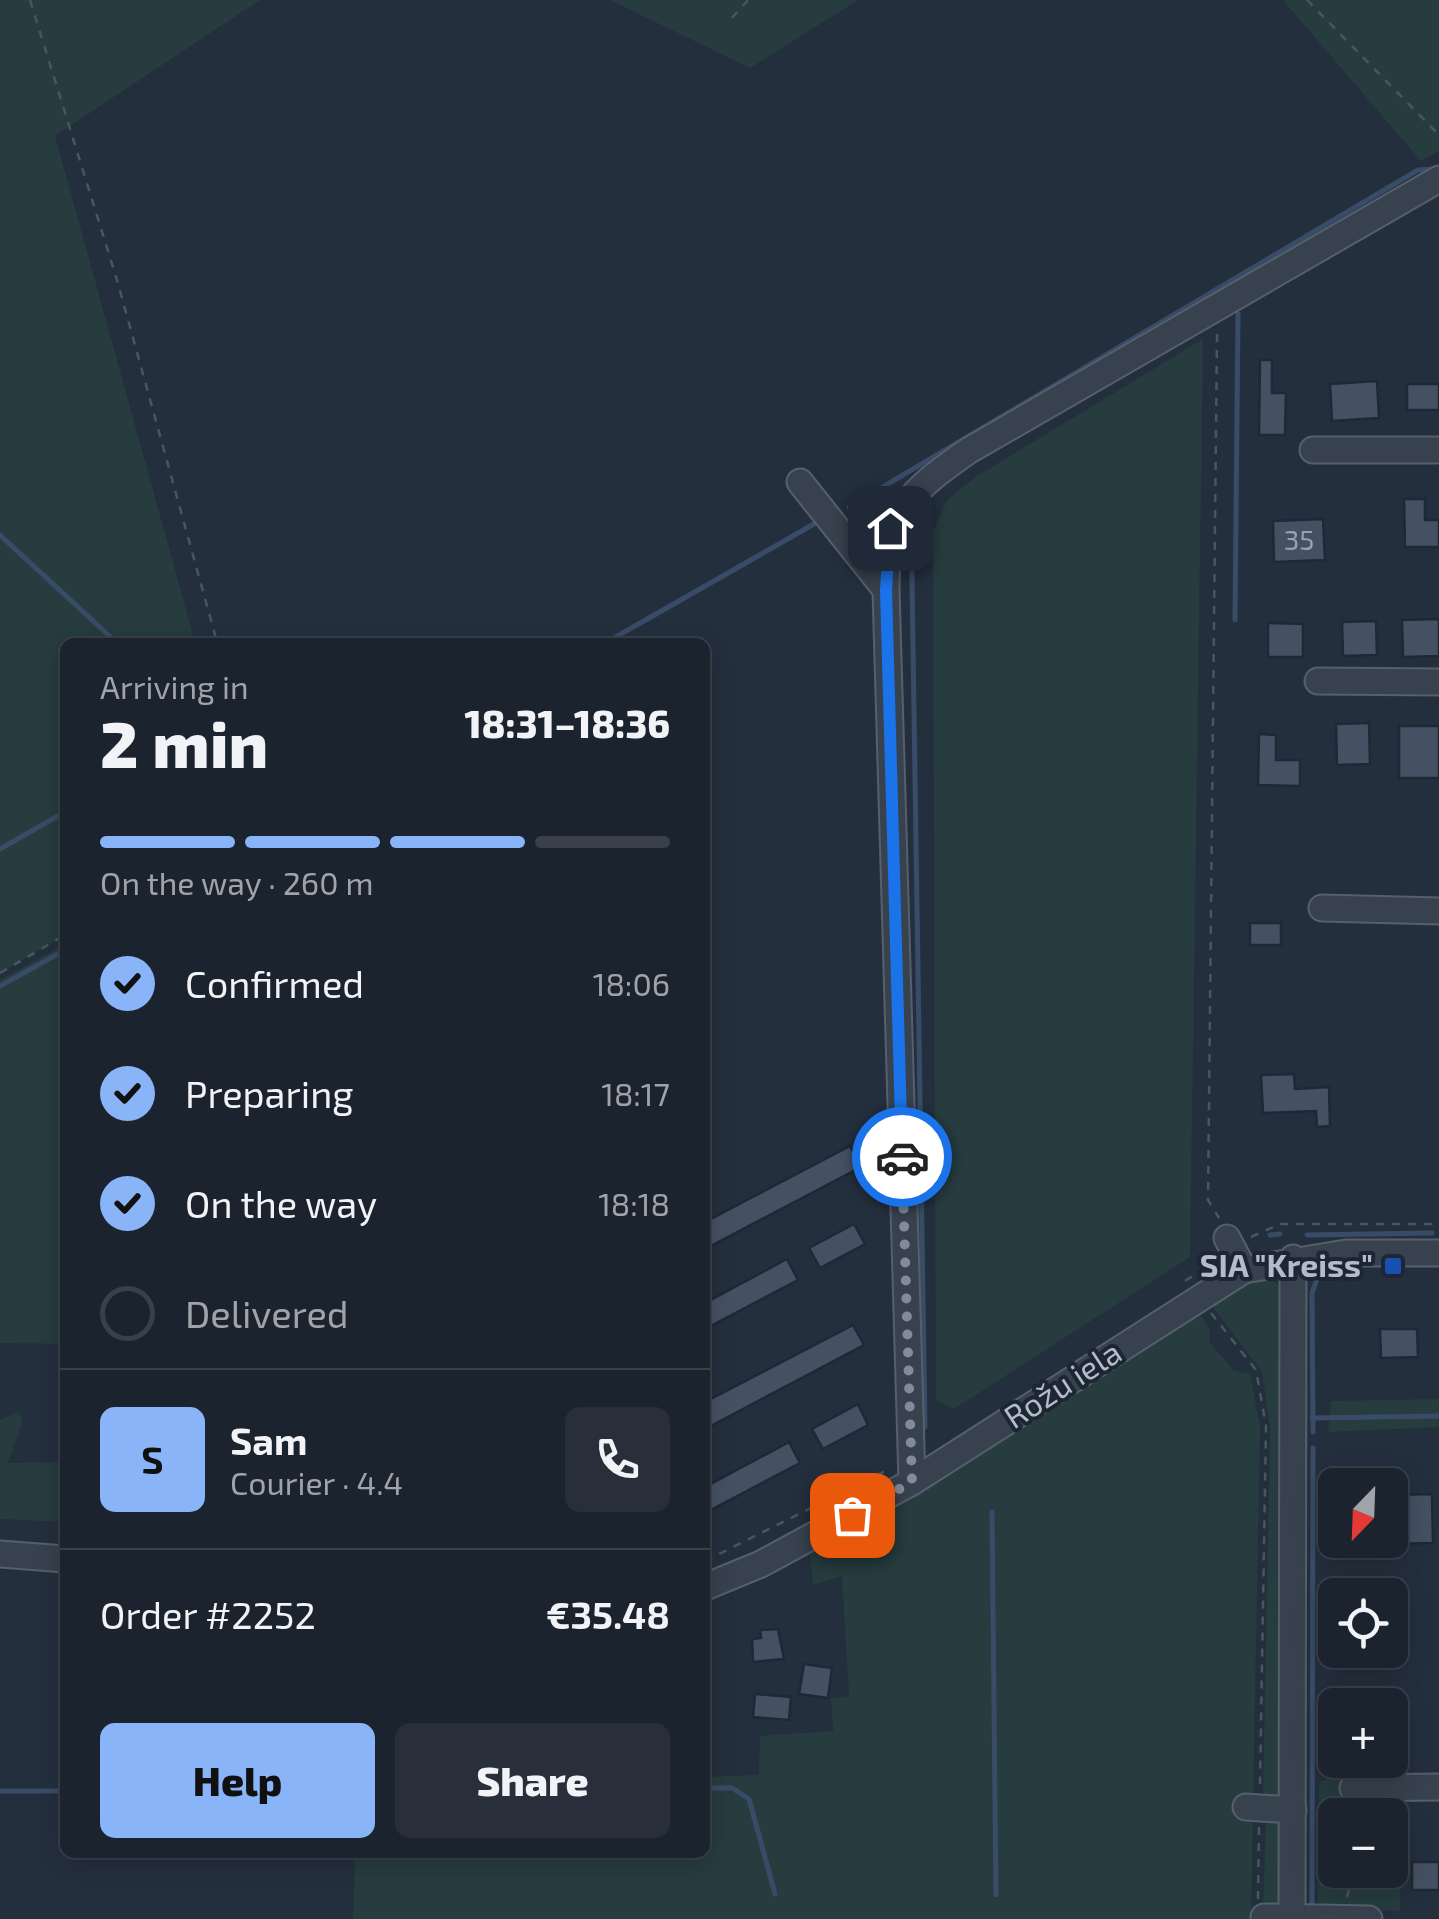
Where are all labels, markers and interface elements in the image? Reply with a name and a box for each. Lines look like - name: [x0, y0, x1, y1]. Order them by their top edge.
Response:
- pin: [848, 486, 933, 571]
- icon: home: [863, 501, 918, 556]
- house number: 35: [1284, 522, 1314, 556]
- text: Arriving in: [100, 667, 249, 705]
- text: 18:31–18:36: [464, 700, 670, 746]
- text: 2 min: [100, 703, 268, 781]
- text: On the way · 260 m: [100, 863, 374, 901]
- icon: check: [100, 956, 155, 1011]
- text: Confirmed: [185, 960, 364, 1006]
- text: 18:06: [593, 964, 670, 1002]
- icon: check: [100, 1066, 155, 1121]
- text: Preparing: [185, 1070, 353, 1116]
- text: 18:17: [601, 1074, 670, 1112]
- courier: [852, 1107, 952, 1207]
- icon: car: [875, 1130, 930, 1185]
- icon: check: [100, 1176, 155, 1231]
- text: On the way: [185, 1180, 377, 1226]
- text: 18:18: [598, 1184, 670, 1222]
- place label: SIA "Kreiss": [1200, 1245, 1373, 1283]
- marker: SIA "Kreiss": [1382, 1255, 1404, 1277]
- text: Delivered: [185, 1290, 349, 1336]
- street label: Rožu iela: [996, 1332, 1127, 1435]
- button: phone: [565, 1407, 670, 1512]
- text: Sam: [230, 1417, 307, 1463]
- text: S: [141, 1436, 164, 1482]
- text: Courier · 4.4: [230, 1463, 403, 1501]
- north arrow: [1318, 1468, 1408, 1558]
- map controls: [1318, 1468, 1408, 1888]
- pin: [810, 1473, 895, 1558]
- icon: bag: [825, 1488, 880, 1543]
- button: locate: [1318, 1578, 1408, 1668]
- text: Order #2252: [100, 1591, 316, 1637]
- text: €35.48: [546, 1591, 670, 1637]
- button: +: [1318, 1688, 1408, 1778]
- button: Help: [100, 1723, 375, 1838]
- button: Share: [395, 1723, 670, 1838]
- button: −: [1318, 1798, 1408, 1888]

